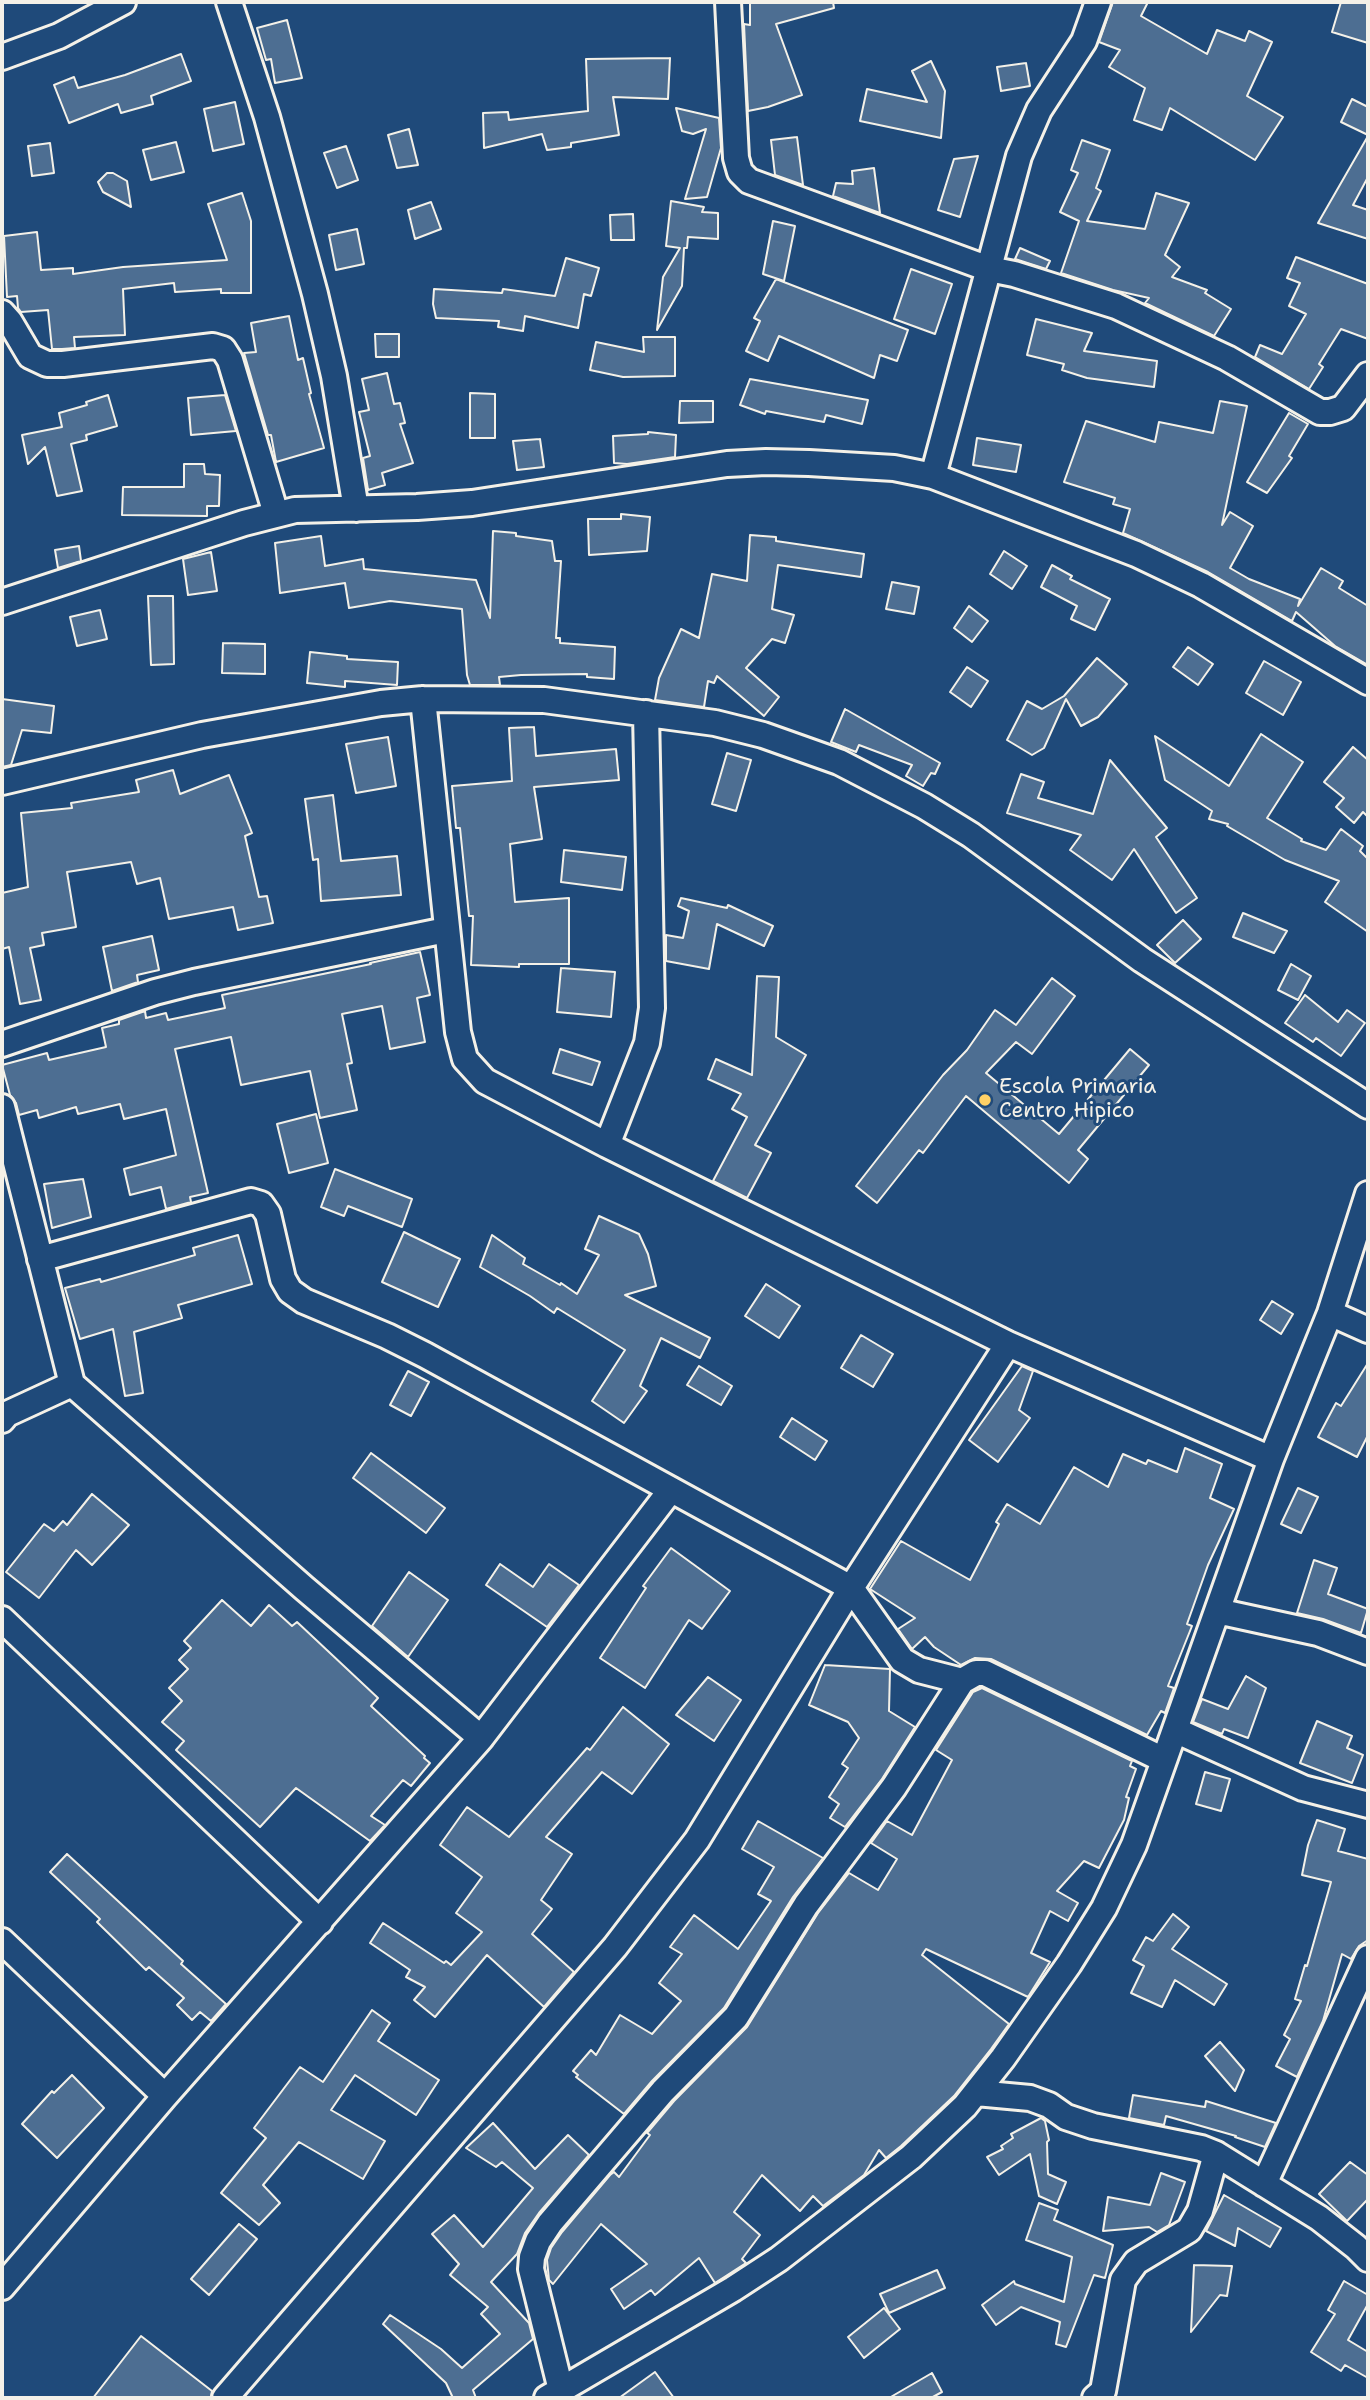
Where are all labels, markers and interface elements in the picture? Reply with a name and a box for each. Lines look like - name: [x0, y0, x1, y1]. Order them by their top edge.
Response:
- place label: Escola Primaria Centro Hipico: [999, 1075, 1156, 1125]
- marker: Escola Primaria Centro Hipico: [977, 1092, 993, 1108]

